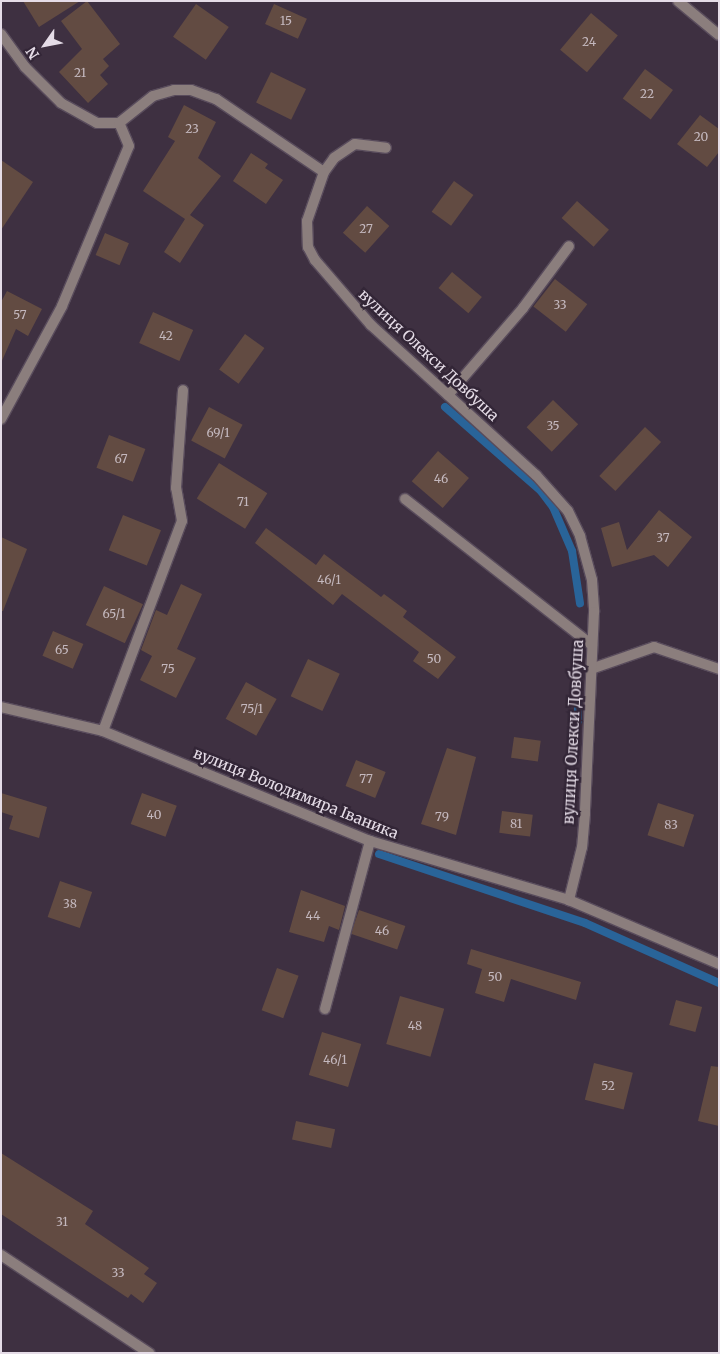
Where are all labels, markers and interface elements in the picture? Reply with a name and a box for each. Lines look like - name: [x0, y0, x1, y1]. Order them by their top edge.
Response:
- house number: 15: [280, 14, 292, 28]
- north arrow: [20, 20, 70, 70]
- house number: 24: [582, 35, 596, 49]
- text: N: [22, 44, 43, 63]
- house number: 21: [74, 66, 86, 80]
- house number: 22: [640, 87, 654, 101]
- house number: 23: [185, 122, 199, 136]
- house number: 20: [694, 130, 708, 144]
- house number: 27: [359, 222, 373, 236]
- street label: вулиця Олекси Довбуша: [355, 285, 503, 425]
- house number: 33: [553, 298, 567, 312]
- house number: 57: [13, 308, 27, 322]
- house number: 42: [159, 329, 173, 343]
- house number: 35: [546, 419, 560, 433]
- house number: 69/1: [206, 426, 230, 440]
- house number: 67: [114, 452, 128, 466]
- house number: 46: [434, 472, 448, 486]
- house number: 71: [237, 495, 249, 509]
- house number: 37: [656, 531, 670, 545]
- house number: 46/1: [317, 573, 341, 587]
- house number: 65/1: [103, 607, 125, 621]
- street label: вулиця Олекси Довбуша: [559, 639, 587, 825]
- house number: 65: [55, 643, 69, 657]
- house number: 50: [427, 652, 441, 666]
- house number: 75: [161, 662, 175, 676]
- house number: 75/1: [241, 702, 263, 716]
- street label: вулиця Володимира Іваника: [191, 744, 401, 842]
- house number: 77: [359, 772, 373, 786]
- house number: 40: [147, 808, 161, 822]
- house number: 79: [435, 810, 449, 824]
- house number: 81: [510, 817, 522, 831]
- house number: 83: [664, 818, 678, 832]
- house number: 38: [63, 897, 77, 911]
- house number: 44: [306, 909, 320, 923]
- house number: 46: [375, 924, 389, 938]
- house number: 50: [488, 970, 502, 984]
- house number: 48: [408, 1019, 422, 1033]
- house number: 46/1: [323, 1053, 347, 1067]
- house number: 52: [601, 1079, 615, 1093]
- house number: 31: [56, 1215, 68, 1229]
- house number: 33: [111, 1266, 125, 1280]

